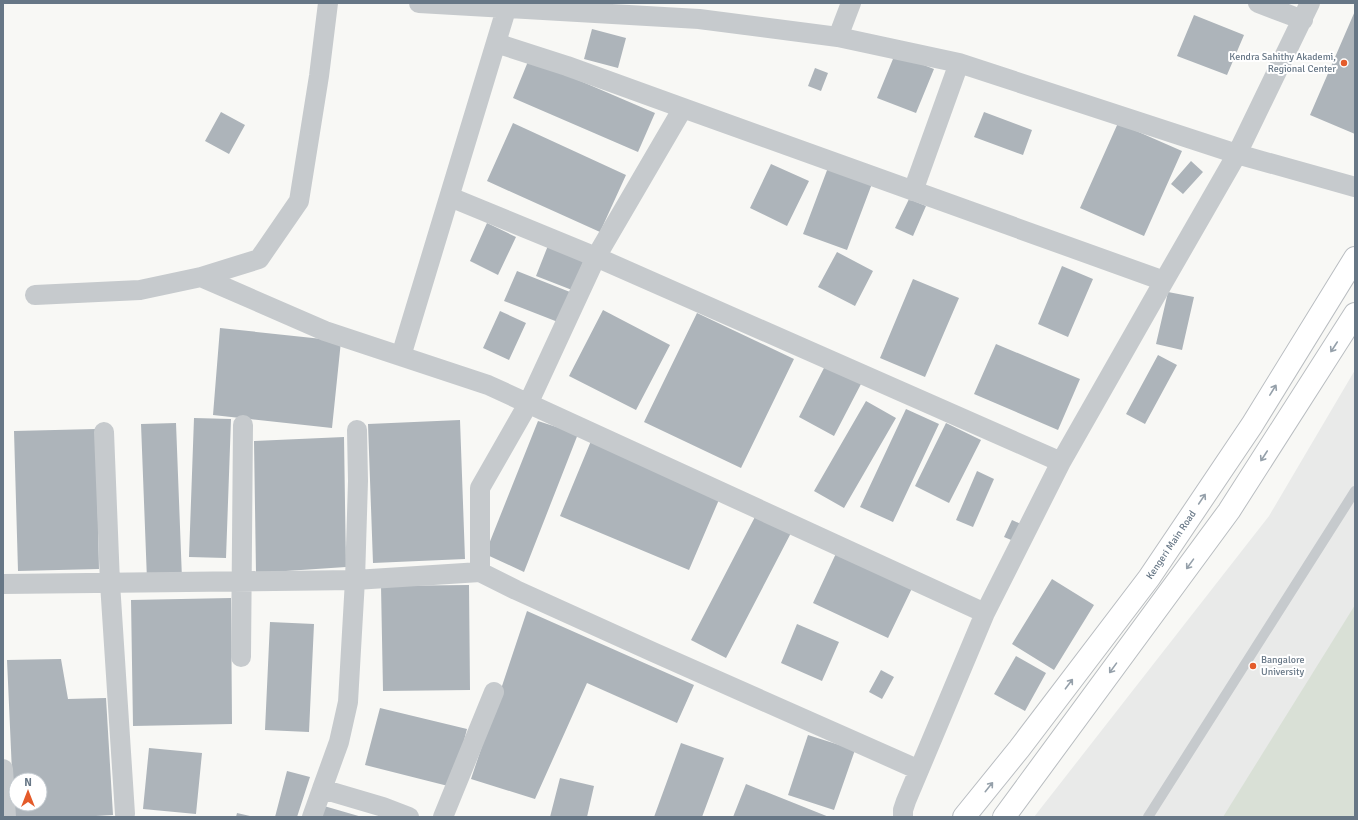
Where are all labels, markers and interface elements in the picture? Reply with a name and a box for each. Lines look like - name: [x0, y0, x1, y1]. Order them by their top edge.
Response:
- place label: Kendra Sahithy Akademi, Regional Center: [1229, 51, 1336, 75]
- marker: Kendra Sahithy Akademi, Regional Center: [1339, 58, 1349, 68]
- one-way arrow: [1330, 341, 1338, 352]
- one-way arrow: [1269, 385, 1277, 396]
- one-way arrow: [1260, 451, 1268, 462]
- one-way arrow: [1198, 494, 1206, 505]
- street label: Kengeri Main Road: [1144, 508, 1199, 582]
- one-way arrow: [1186, 558, 1194, 569]
- place label: Bangalore University: [1261, 654, 1304, 678]
- marker: Bangalore University: [1248, 661, 1258, 671]
- one-way arrow: [1109, 663, 1118, 674]
- one-way arrow: [1064, 679, 1073, 690]
- north arrow: [8, 772, 48, 812]
- text: N: [24, 776, 32, 789]
- one-way arrow: [984, 781, 993, 792]

